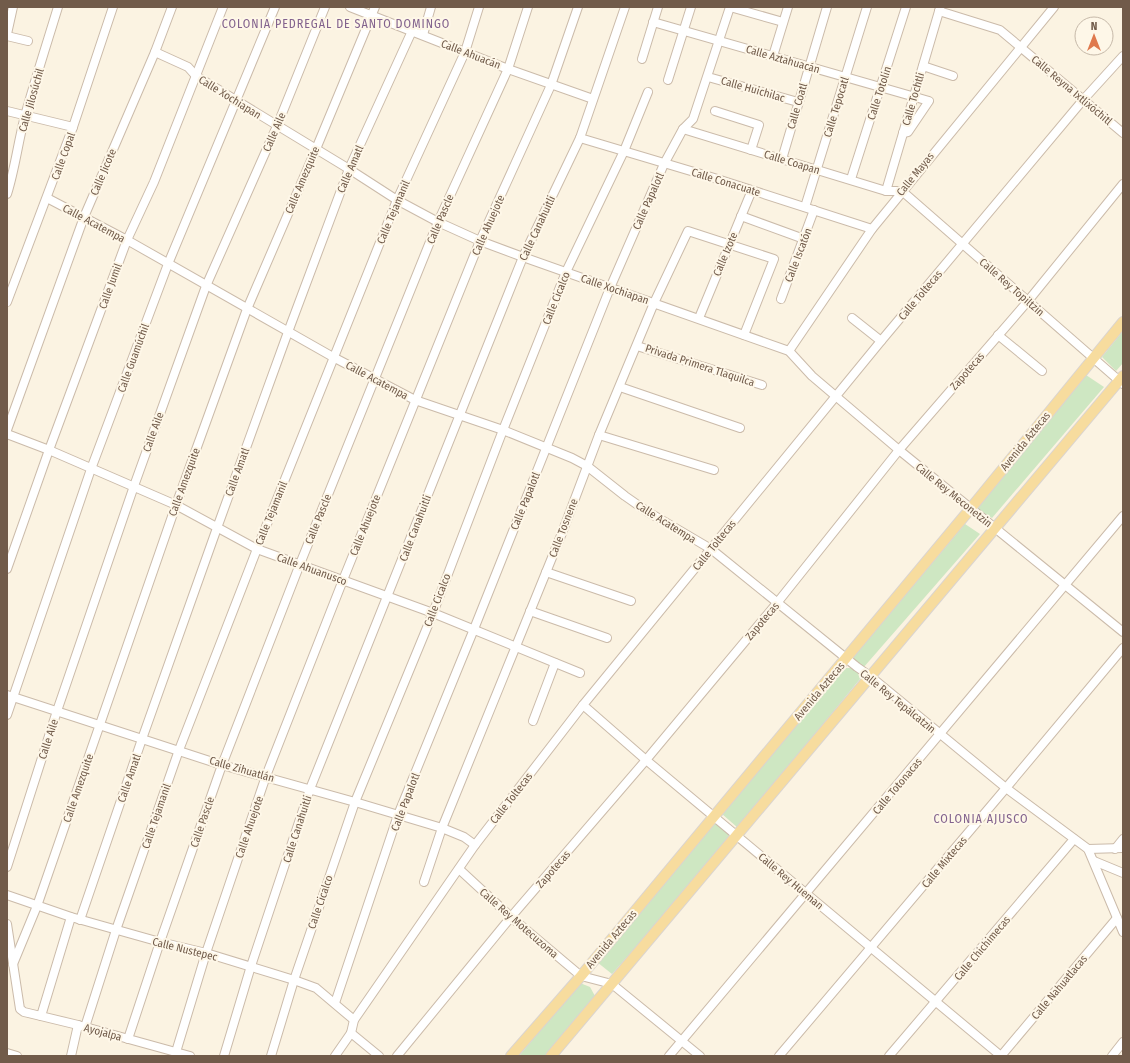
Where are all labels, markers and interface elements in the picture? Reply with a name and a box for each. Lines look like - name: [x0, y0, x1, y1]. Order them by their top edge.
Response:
- north arrow: [1074, 16, 1114, 56]
- district label: COLONIA PEDREGAL DE SANTO DOMINGO: [222, 17, 450, 31]
- text: N: [1091, 20, 1097, 33]
- street label: Calle Ahuacán: [439, 37, 503, 72]
- street label: Calle Aztahuacán: [744, 43, 821, 76]
- street label: Calle Reyna Ixtlixóchitl: [1029, 53, 1115, 128]
- street label: Calle Totolin: [865, 65, 894, 122]
- street label: Calle Jilosúchil: [16, 67, 47, 133]
- street label: Calle Tochtli: [900, 71, 927, 127]
- street label: Calle Xochiapan: [196, 73, 263, 122]
- street label: Calle Huichilac: [719, 74, 787, 105]
- street label: Calle Tepocatl: [821, 75, 852, 139]
- street label: Calle Coatl: [785, 81, 810, 131]
- street label: Calle Aile: [260, 111, 289, 154]
- street label: Calle Copal: [49, 131, 78, 182]
- street label: Calle Amatl: [335, 143, 366, 195]
- street label: Calle Amezquite: [282, 145, 322, 216]
- street label: Calle Jicote: [88, 147, 119, 198]
- street label: Calle Coapan: [762, 148, 821, 177]
- street label: Calle Mayas: [894, 150, 937, 199]
- street label: Calle Conacuate: [690, 166, 762, 199]
- street label: Calle Papalotl: [630, 171, 667, 232]
- street label: Calle Tejamanil: [374, 178, 413, 246]
- street label: Calle Pascle: [424, 192, 457, 246]
- street label: Calle Ahuejote: [469, 193, 508, 257]
- street label: Calle Canahuitli: [517, 194, 558, 263]
- street label: Calle Acatempa: [60, 202, 127, 245]
- street label: Calle Iscatón: [782, 226, 815, 284]
- street label: Calle Izote: [710, 230, 740, 278]
- street label: Calle Rey Topiltzin: [977, 256, 1047, 319]
- street label: Calle Jumil: [96, 262, 125, 311]
- street label: Calle Toltecas: [896, 267, 945, 323]
- street label: Calle Cicalco: [540, 270, 573, 327]
- street label: Calle Xochiapan: [579, 272, 651, 307]
- street label: Calle Guamúchil: [115, 322, 152, 394]
- street label: Privada Primera Tlaquilca: [644, 342, 756, 389]
- street label: Zapotecas: [948, 350, 987, 393]
- street label: Calle Acatempa: [343, 359, 410, 402]
- street label: Avenida Aztecas: [998, 409, 1053, 473]
- street label: Calle Aile: [140, 411, 167, 454]
- street label: Calle Amezquite: [166, 446, 203, 518]
- street label: Calle Amatl: [223, 446, 252, 498]
- street label: Calle Rey Meconetzin: [913, 461, 995, 530]
- street label: Calle Papalotl: [508, 470, 543, 532]
- street label: Calle Tejamanil: [253, 479, 290, 547]
- street label: Calle Pascle: [303, 492, 334, 546]
- street label: Calle Ahuejote: [347, 493, 384, 558]
- street label: Calle Canahuitli: [397, 493, 434, 563]
- street label: Calle Tosnene: [546, 497, 581, 559]
- street label: Calle Acatempa: [633, 499, 698, 546]
- street label: Calle Toltecas: [690, 517, 739, 573]
- street label: Calle Ahuanusco: [275, 551, 349, 588]
- street label: Calle Cicalco: [421, 572, 454, 629]
- street label: Zapotecas: [743, 599, 782, 643]
- street label: Avenida Aztecas: [791, 659, 848, 723]
- street label: Calle Rey Tepálcatzin: [857, 667, 938, 736]
- street label: Calle Aile: [36, 717, 61, 761]
- street label: Calle Amezquite: [61, 752, 96, 824]
- street label: Calle Amatl: [115, 752, 144, 804]
- street label: Calle Zihuatlán: [208, 754, 276, 785]
- street label: Calle Totonacas: [870, 755, 925, 817]
- street label: Calle Toltecas: [487, 770, 536, 826]
- street label: Calle Papalotl: [388, 771, 423, 833]
- street label: Calle Tejamanil: [139, 782, 174, 850]
- street label: Calle Ahuejote: [233, 794, 266, 860]
- street label: Calle Canahuitli: [280, 794, 315, 864]
- street label: Calle Pascle: [188, 795, 217, 849]
- district label: COLONIA AJUSCO: [933, 812, 1029, 826]
- street label: Calle Mixtecas: [919, 834, 970, 891]
- street label: Zapotecas: [534, 848, 573, 891]
- street label: Calle Rey Hueman: [756, 850, 826, 912]
- street label: Calle Cicalco: [305, 873, 336, 931]
- street label: Calle Rey Motecuzoma: [477, 886, 561, 961]
- street label: Avenida Aztecas: [583, 907, 640, 971]
- street label: Calle Chichimecas: [952, 913, 1013, 983]
- street label: Calle Nustepec: [151, 935, 219, 964]
- street label: Calle Nahuatlacas: [1029, 952, 1090, 1022]
- street label: Ayojalpa: [83, 1021, 123, 1044]

